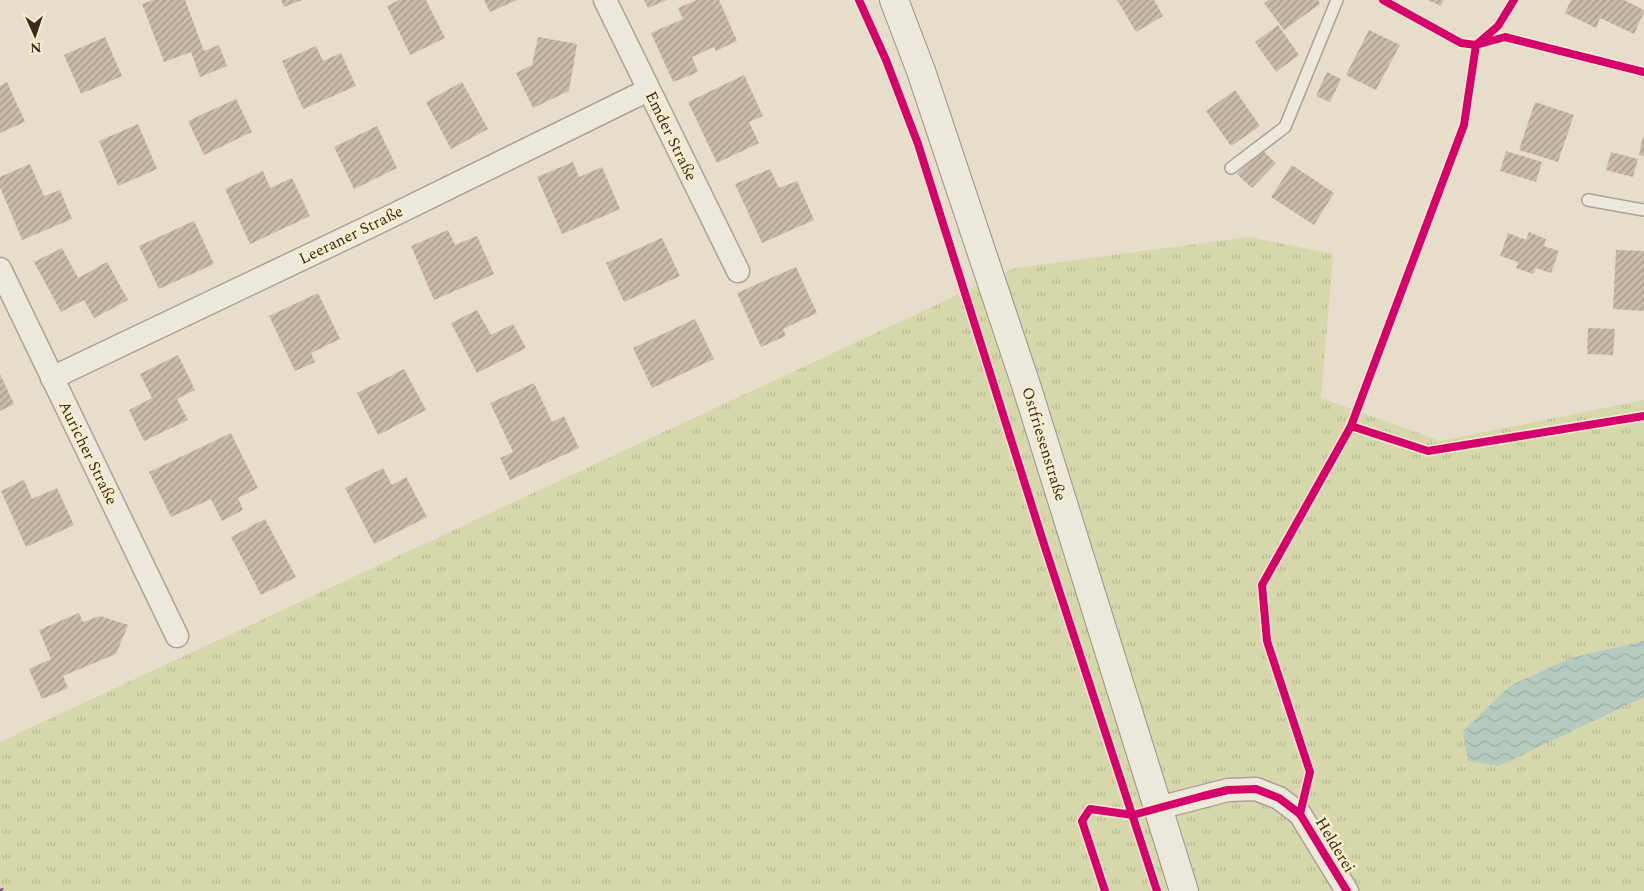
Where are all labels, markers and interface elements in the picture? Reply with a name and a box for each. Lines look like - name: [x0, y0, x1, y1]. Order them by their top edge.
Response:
- north arrow: [10, 10, 60, 60]
- text: N: [29, 37, 42, 58]
- street label: Emder Straße: [639, 87, 703, 185]
- street label: Leeraner Straße: [295, 199, 407, 271]
- street label: Ostfriesenstraße: [1015, 384, 1073, 504]
- street label: Auricher Straße: [52, 397, 124, 509]
- street label: Helderei: [1309, 813, 1361, 877]

